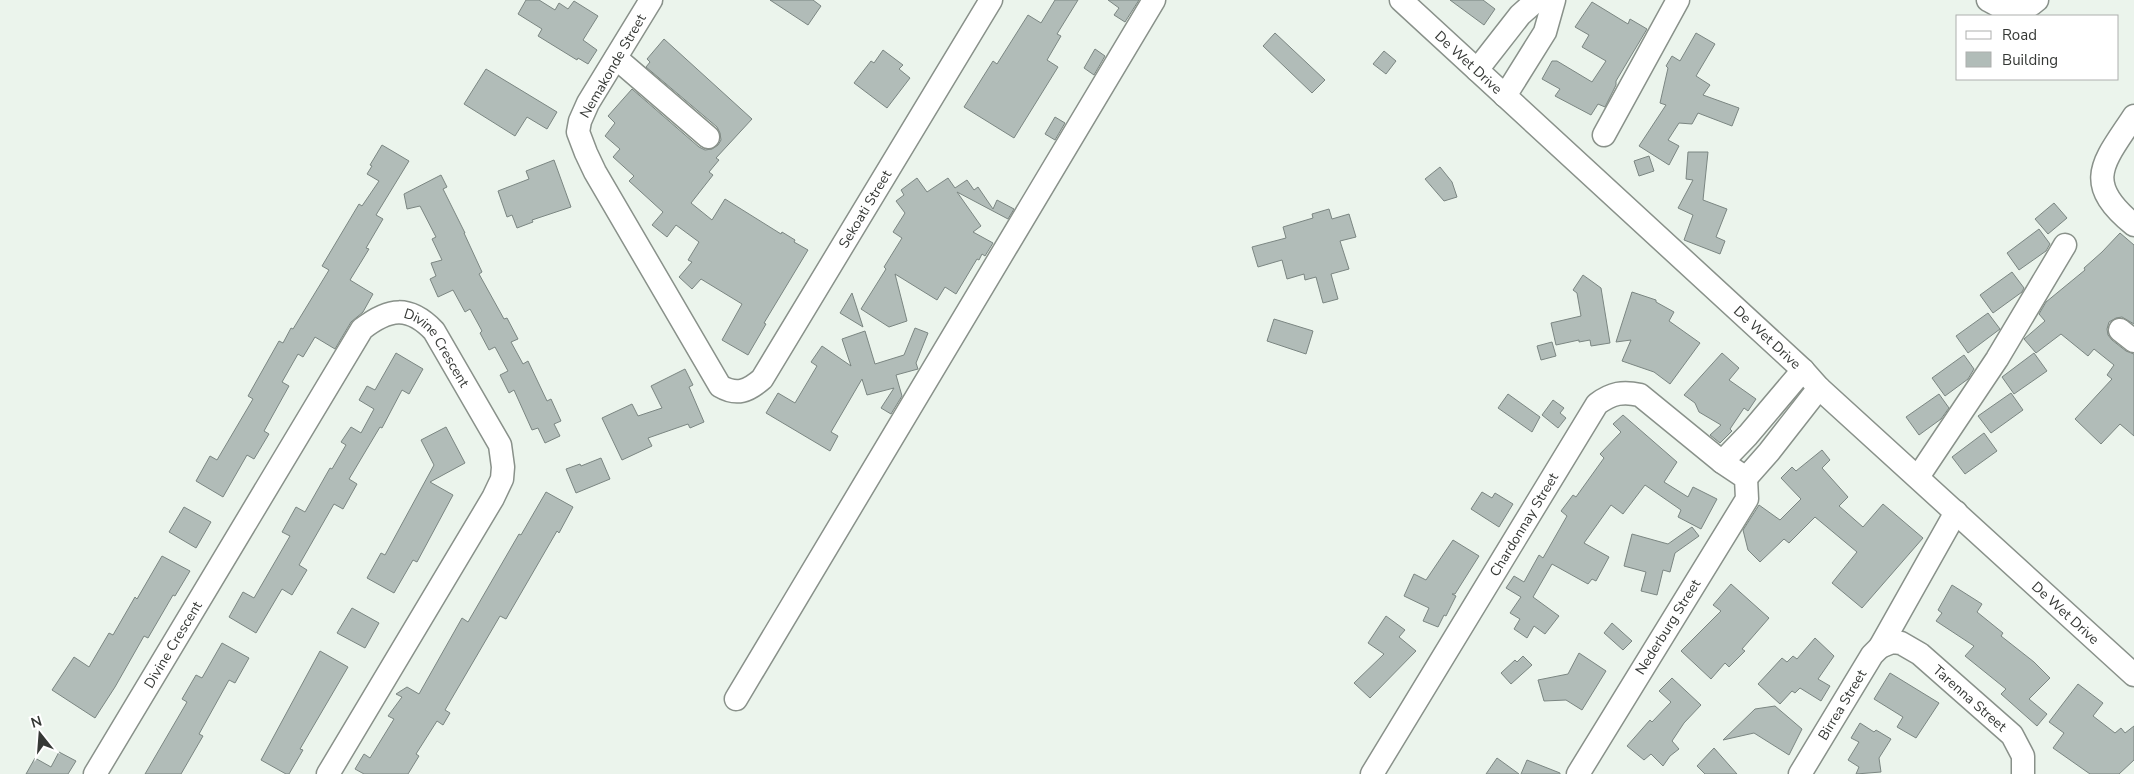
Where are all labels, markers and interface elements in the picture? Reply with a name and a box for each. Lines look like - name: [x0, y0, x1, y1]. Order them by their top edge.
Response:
- street label: Nemakonde Street: [575, 10, 651, 121]
- legend: [1956, 15, 2119, 80]
- text: Road: [2002, 25, 2037, 45]
- street label: De Wet Drive: [1431, 26, 1506, 98]
- text: Building: [2002, 50, 2058, 70]
- street label: Sekoati Street: [834, 166, 896, 252]
- street label: De Wet Drive: [1730, 301, 1805, 373]
- street label: Divine Crescent: [402, 303, 474, 391]
- street label: Chardonnay Street: [1485, 469, 1563, 580]
- street label: Nederburg Street: [1631, 576, 1705, 678]
- street label: De Wet Drive: [2028, 577, 2103, 648]
- street label: Divine Crescent: [139, 597, 206, 692]
- street label: Tarenna Street: [1929, 660, 2011, 736]
- street label: Birrea Street: [1813, 666, 1871, 744]
- north arrow: [15, 709, 65, 759]
- text: N: [29, 711, 44, 733]

